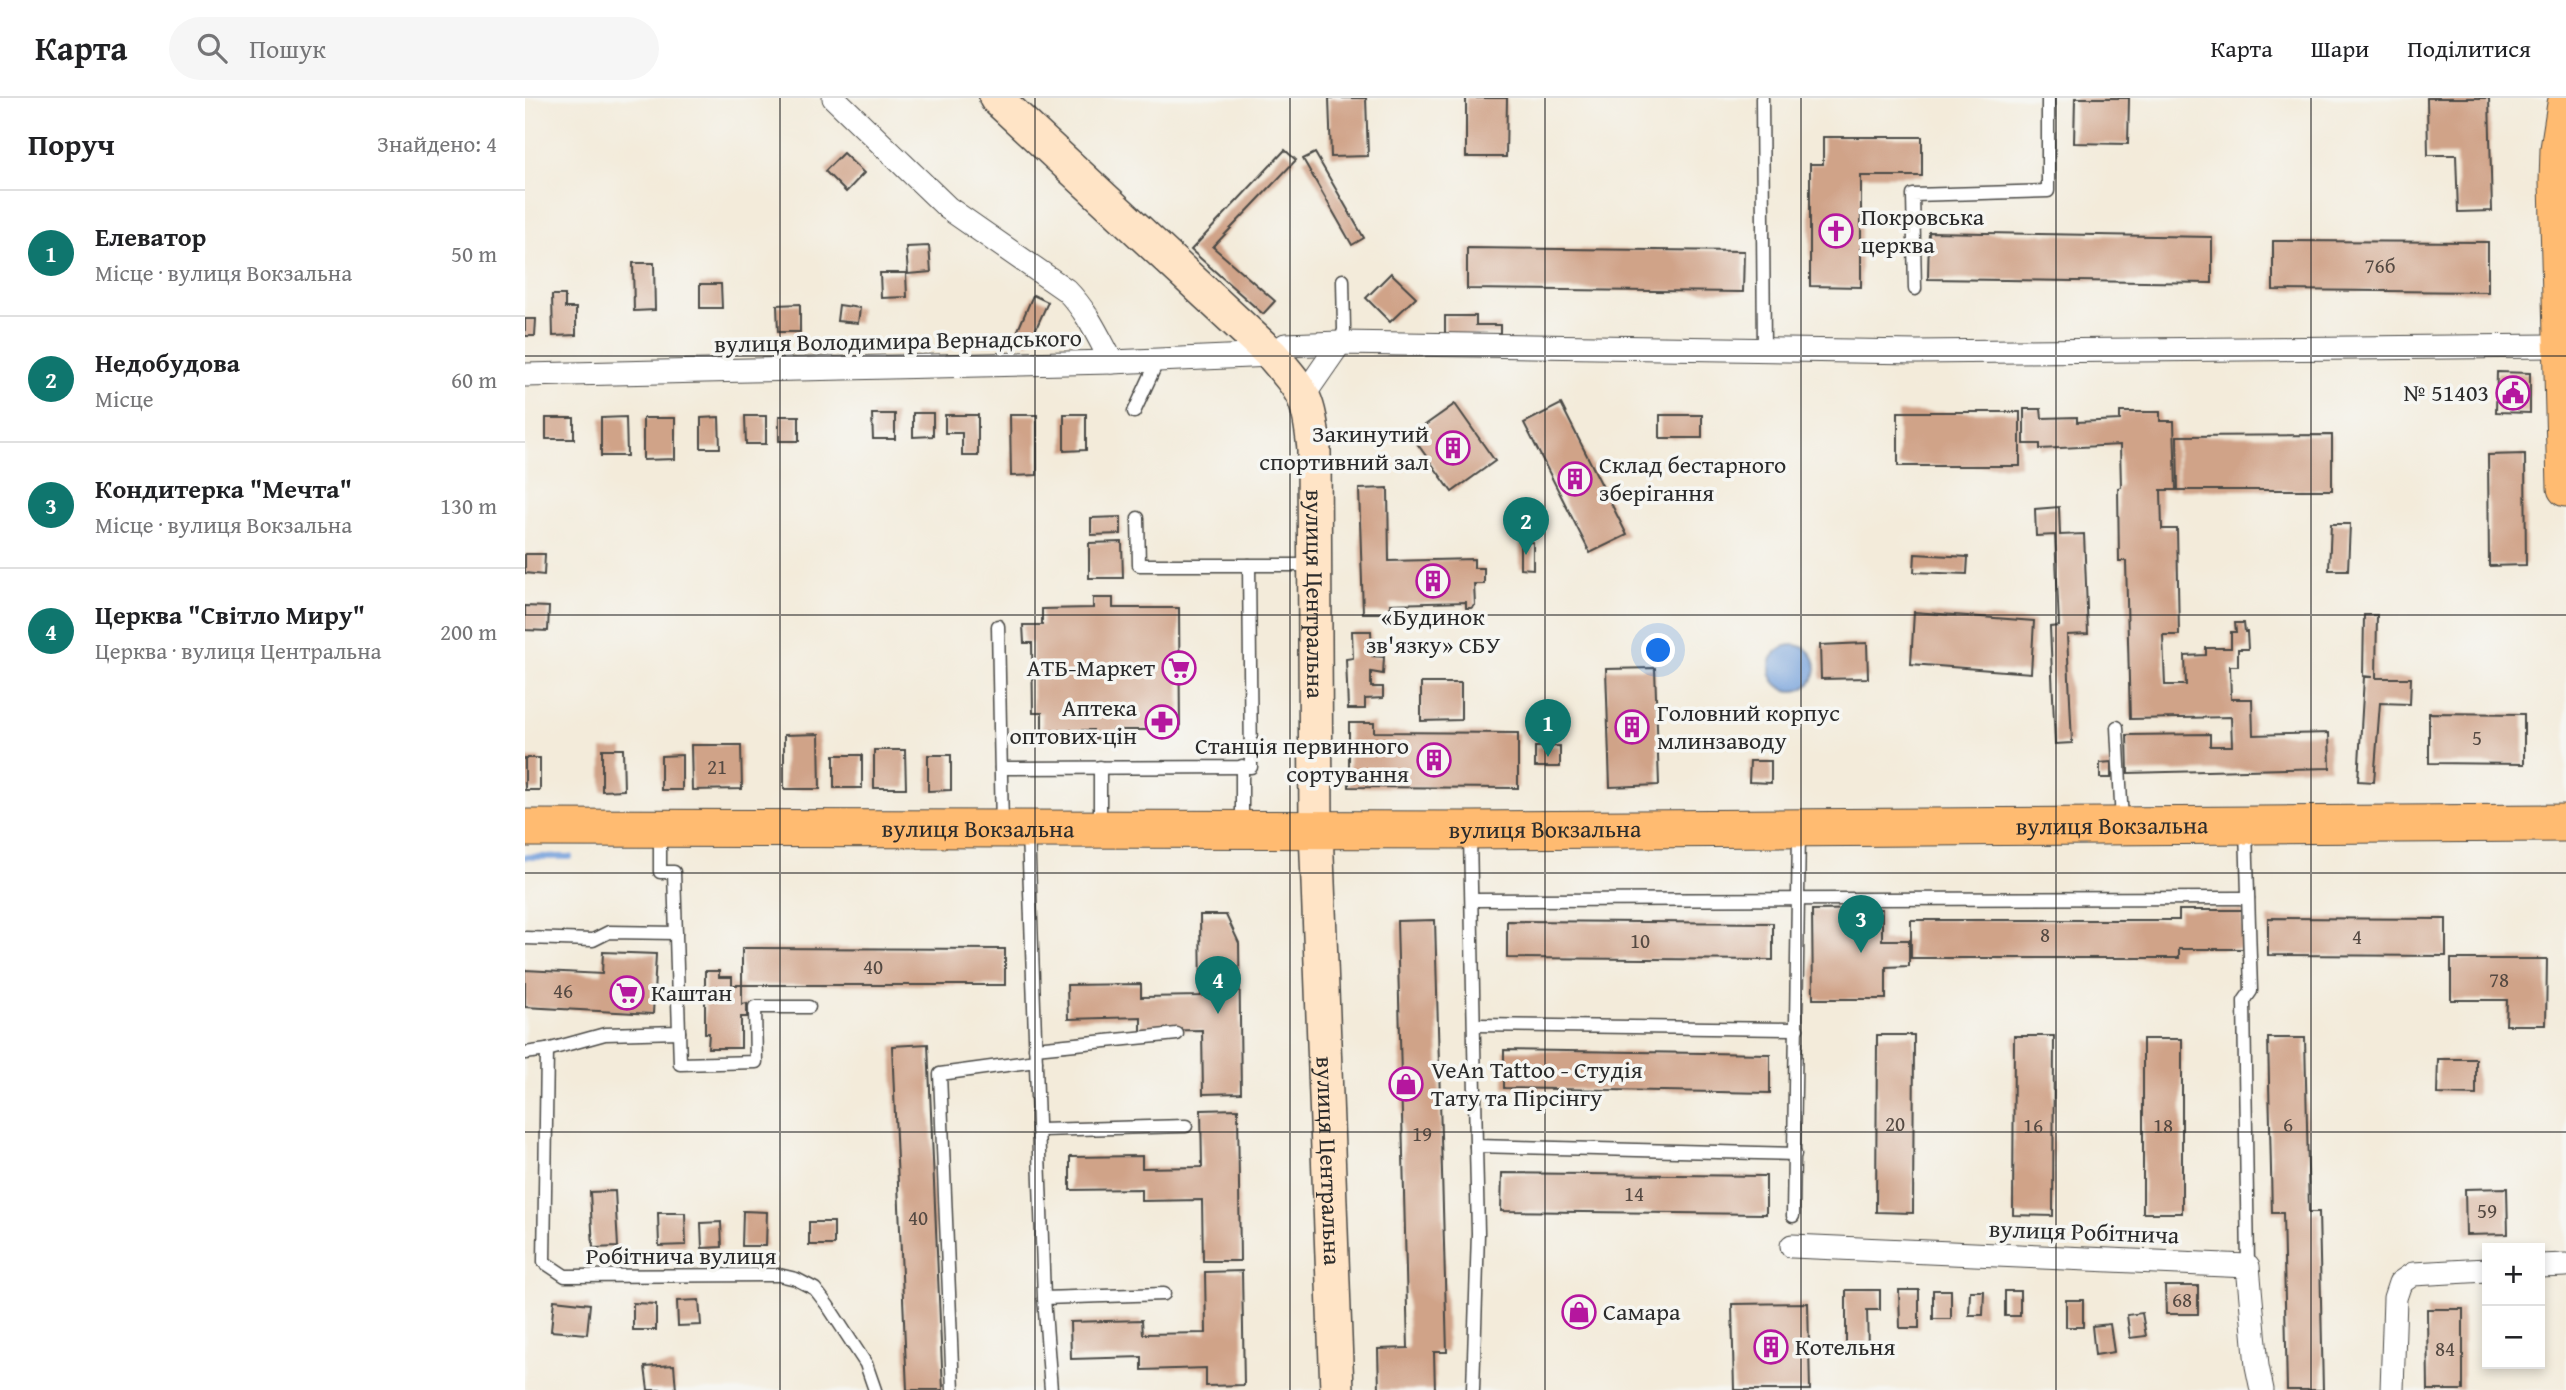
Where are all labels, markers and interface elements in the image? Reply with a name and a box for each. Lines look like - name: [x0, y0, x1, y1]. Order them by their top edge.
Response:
- search box: [169, 17, 659, 80]
- text: Карта: [35, 24, 127, 72]
- icon: search: [193, 29, 231, 67]
- text: Пошук: [249, 29, 326, 68]
- text: Карта: [2210, 31, 2273, 66]
- text: Шари: [2311, 31, 2369, 66]
- text: Поділитися: [2407, 31, 2531, 66]
- text: Поруч: [28, 122, 115, 166]
- text: Знайдено: 4: [377, 127, 497, 160]
- place label: Покровська церква: [1861, 199, 1985, 262]
- church icon: Покровська церква: [1817, 212, 1855, 250]
- text: Елеватор: [95, 217, 206, 256]
- text: 1: [45, 237, 57, 270]
- text: 50 m: [451, 237, 497, 270]
- house number: 76б: [2365, 250, 2395, 281]
- text: Місце · вулиця Вокзальна: [95, 256, 352, 289]
- street label: вулиця Володимира Вернадського: [714, 320, 1082, 361]
- text: Недобудова: [95, 343, 240, 382]
- text: 2: [45, 363, 57, 396]
- text: 60 m: [451, 363, 497, 396]
- public building icon: № 51403: [2494, 374, 2532, 412]
- place label: № 51403: [2403, 375, 2489, 410]
- text: Місце: [95, 382, 154, 415]
- place label: Закинутий спортивний зал: [1259, 416, 1429, 479]
- building icon: Закинутий спортивний зал: [1434, 429, 1472, 467]
- place label: Склад бестарного зберігання: [1599, 447, 1786, 510]
- building icon: Склад бестарного зберігання: [1556, 460, 1594, 498]
- text: Кондитерка "Мечта": [95, 469, 352, 508]
- text: 3: [45, 489, 57, 522]
- text: 130 m: [440, 489, 497, 522]
- street label: вулиця Центральна: [1297, 489, 1333, 699]
- pin: 2: [1503, 497, 1549, 555]
- text: Місце · вулиця Вокзальна: [95, 508, 352, 541]
- building icon: «Будинок зв'язку» СБУ: [1414, 562, 1452, 600]
- text: Церква "Світло Миру": [95, 595, 365, 634]
- place label: «Будинок зв'язку» СБУ: [1366, 599, 1500, 662]
- text: 4: [45, 615, 57, 648]
- text: 200 m: [440, 615, 497, 648]
- your location: [1641, 633, 1675, 667]
- text: Церква · вулиця Центральна: [95, 634, 381, 667]
- supermarket icon: АТБ-Маркет: [1160, 649, 1198, 687]
- place label: АТБ-Маркет: [1027, 650, 1155, 685]
- place label: Аптека оптових цін: [1010, 690, 1138, 753]
- place label: Головний корпус млинзаводу: [1657, 695, 1840, 758]
- pin: 1: [1525, 699, 1571, 757]
- pharmacy icon: Аптека оптових цін: [1143, 703, 1181, 741]
- building icon: Головний корпус млинзаводу: [1613, 708, 1651, 746]
- house number: 5: [2472, 722, 2482, 753]
- place label: Станція первинного сортування: [1195, 728, 1409, 791]
- building icon: Станція первинного сортування: [1415, 741, 1453, 779]
- house number: 21: [707, 751, 727, 782]
- street label: вулиця Вокзальна: [2015, 807, 2209, 844]
- street label: вулиця Вокзальна: [882, 811, 1075, 846]
- street label: вулиця Вокзальна: [1449, 811, 1642, 847]
- pin: 3: [1838, 895, 1884, 953]
- house number: 8: [2040, 919, 2050, 950]
- house number: 4: [2352, 921, 2362, 952]
- house number: 10: [1630, 925, 1650, 956]
- house number: 40: [863, 951, 883, 982]
- pin: 4: [1195, 956, 1241, 1014]
- house number: 78: [2489, 964, 2509, 995]
- supermarket icon: Каштан: [608, 974, 646, 1012]
- house number: 46: [553, 975, 573, 1006]
- place label: Каштан: [651, 975, 732, 1010]
- place label: VeAn Tattoo - Студія Тату та Пірсінгу: [1431, 1052, 1643, 1115]
- street label: вулиця Центральна: [1308, 1056, 1350, 1266]
- shop icon: VeAn Tattoo - Студія Тату та Пірсінгу: [1387, 1065, 1425, 1103]
- house number: 20: [1885, 1108, 1905, 1139]
- house number: 6: [2283, 1109, 2293, 1140]
- house number: 16: [2023, 1110, 2043, 1141]
- house number: 18: [2153, 1110, 2173, 1141]
- house number: 19: [1412, 1118, 1432, 1149]
- house number: 14: [1624, 1178, 1644, 1209]
- house number: 59: [2477, 1195, 2497, 1226]
- house number: 40: [908, 1202, 928, 1233]
- street label: вулиця Робітнича: [1988, 1211, 2181, 1252]
- street label: Робітнича вулиця: [586, 1238, 776, 1273]
- map controls: [2482, 1243, 2545, 1369]
- button: +: [2482, 1243, 2545, 1306]
- house number: 68: [2172, 1284, 2192, 1315]
- shop icon: Самара: [1560, 1293, 1598, 1331]
- place label: Самара: [1603, 1294, 1681, 1329]
- button: −: [2482, 1306, 2545, 1369]
- building icon: Котельня: [1752, 1328, 1790, 1366]
- place label: Котельня: [1795, 1329, 1895, 1364]
- house number: 84: [2435, 1333, 2455, 1364]

